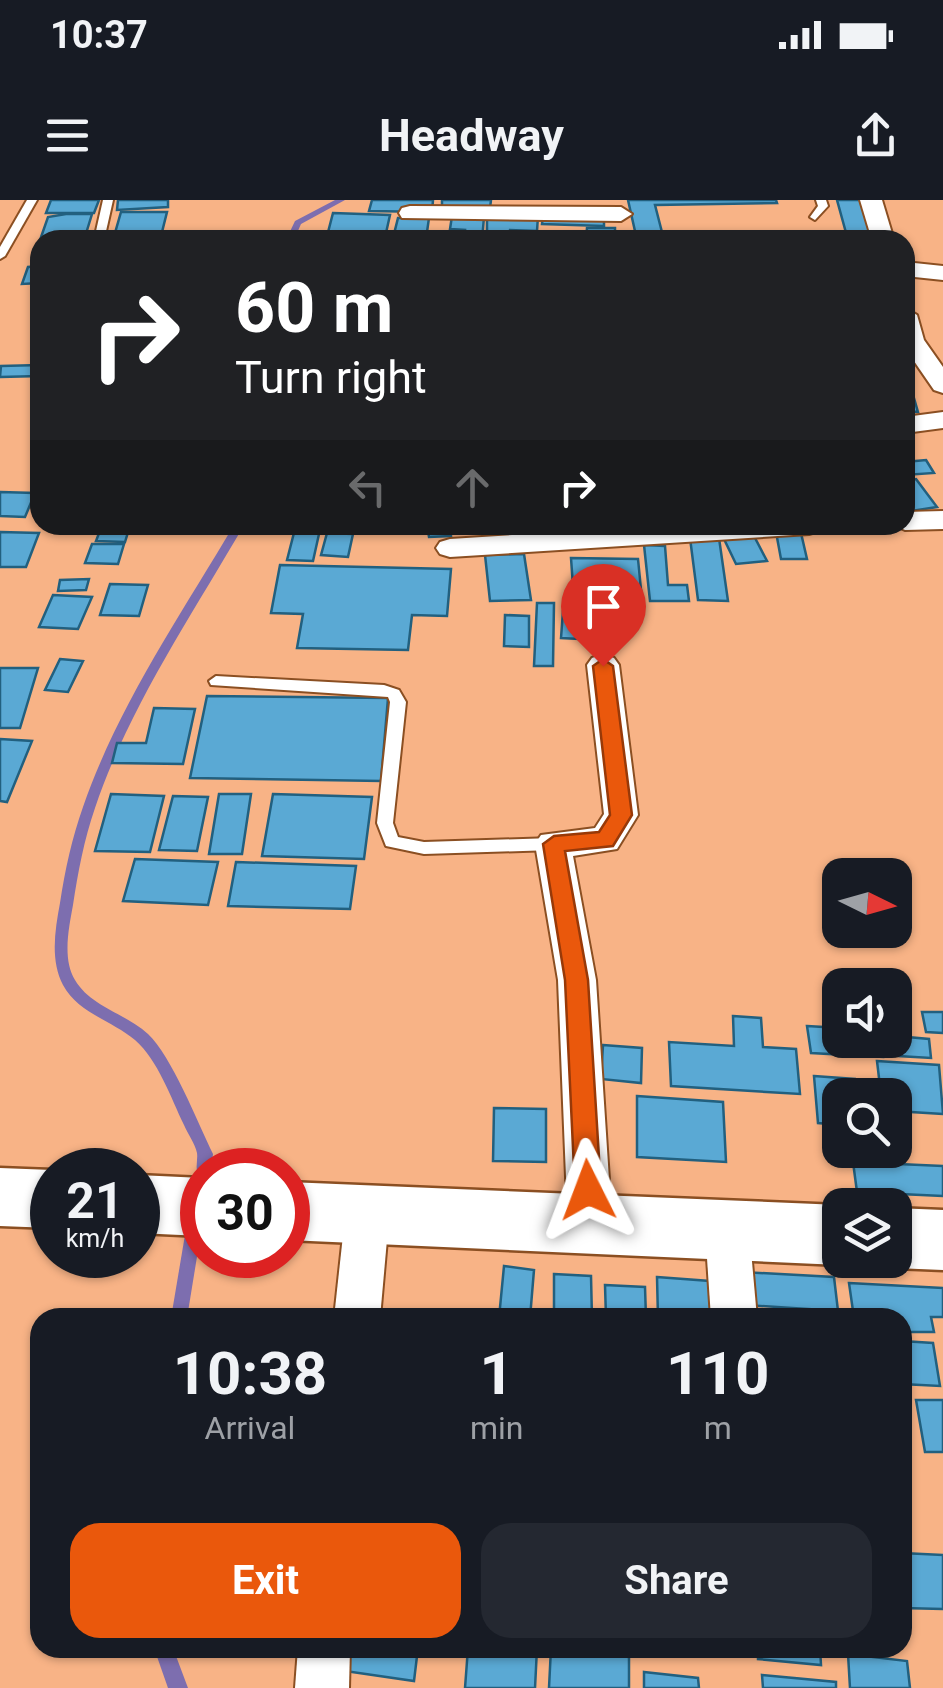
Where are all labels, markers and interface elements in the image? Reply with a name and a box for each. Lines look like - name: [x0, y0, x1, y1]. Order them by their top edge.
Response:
- text: 10:37: [50, 13, 148, 57]
- icon: menu: [40, 108, 95, 163]
- icon: share: [848, 108, 903, 163]
- text: Headway: [379, 109, 564, 162]
- text: 60 m: [235, 267, 393, 349]
- icon: right: [70, 270, 200, 400]
- text: Turn right: [235, 351, 427, 404]
- icon: left: [340, 460, 395, 515]
- icon: ahead: [445, 460, 500, 515]
- icon: right: [550, 460, 605, 515]
- pin: [561, 564, 646, 667]
- icon: arrive: [576, 579, 631, 634]
- north arrow: [822, 858, 912, 948]
- map controls: [822, 858, 912, 1278]
- button: sound: [822, 968, 912, 1058]
- button: search: [822, 1078, 912, 1168]
- position arrow: [536, 1138, 640, 1242]
- speed limit sign: 30: [180, 1148, 310, 1278]
- text: 21: [66, 1172, 124, 1230]
- button: layers: [822, 1188, 912, 1278]
- text: km/h: [66, 1224, 124, 1253]
- text: 10:38: [173, 1338, 327, 1409]
- text: 1: [479, 1338, 514, 1409]
- text: 110: [666, 1338, 769, 1409]
- text: Arrival: [205, 1409, 295, 1447]
- text: min: [470, 1409, 523, 1447]
- text: m: [704, 1409, 732, 1447]
- button: Exit: [70, 1523, 461, 1638]
- button: Share: [481, 1523, 872, 1638]

